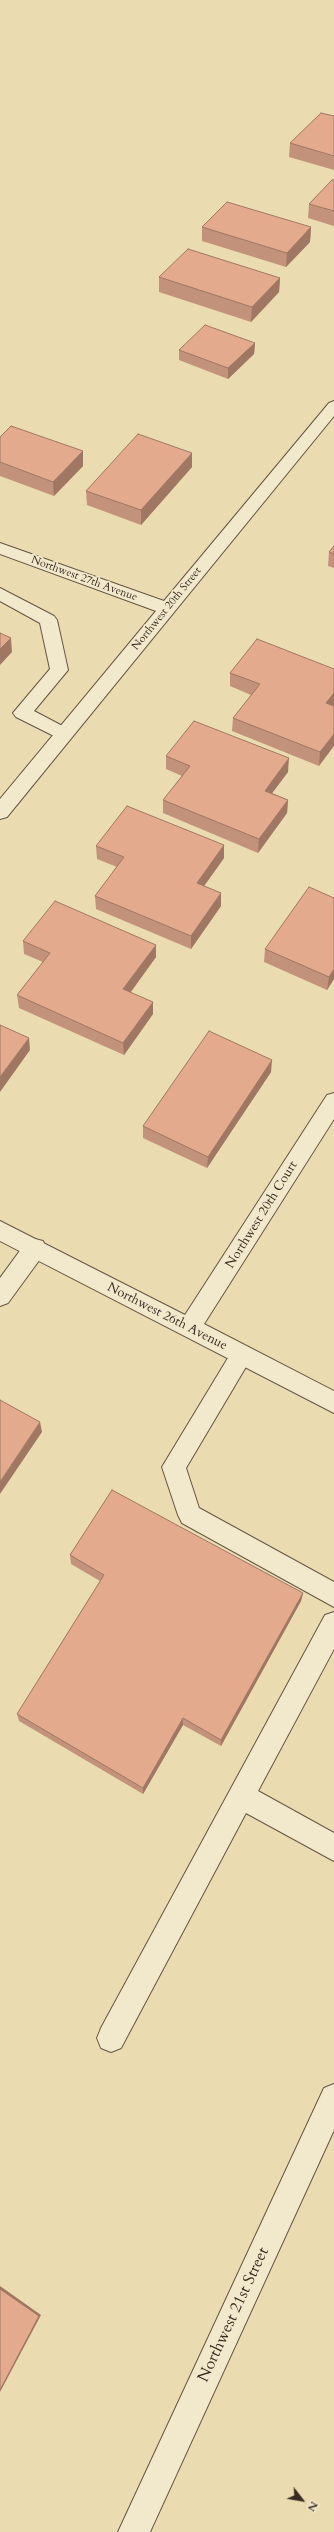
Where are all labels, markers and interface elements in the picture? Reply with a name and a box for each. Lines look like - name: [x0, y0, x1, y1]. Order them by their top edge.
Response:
- street label: Northwest 27th Avenue: [29, 554, 139, 604]
- street label: Northwest 20th Street: [129, 565, 205, 653]
- street label: Northwest 20th Court: [223, 1159, 301, 1271]
- street label: Northwest 26th Avenue: [104, 1280, 230, 1354]
- street label: Northwest 21st Street: [194, 2245, 274, 2385]
- north arrow: [282, 2480, 322, 2520]
- text: N: [304, 2498, 322, 2514]

